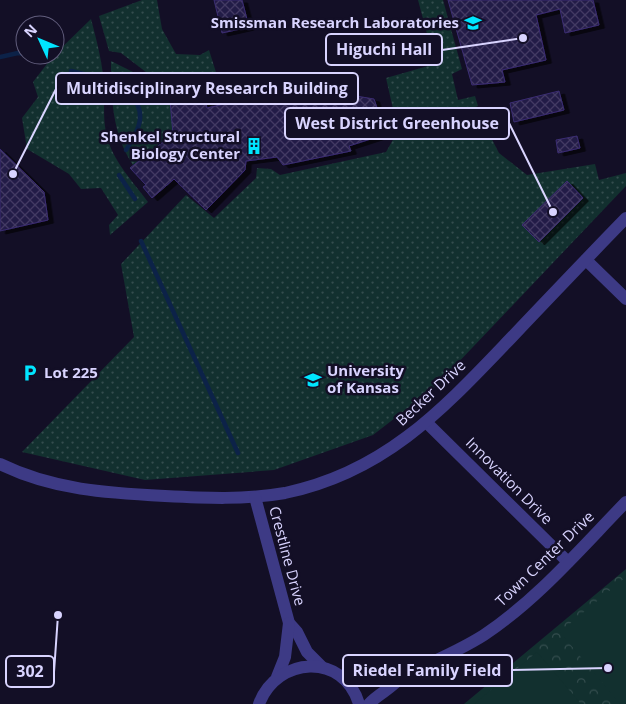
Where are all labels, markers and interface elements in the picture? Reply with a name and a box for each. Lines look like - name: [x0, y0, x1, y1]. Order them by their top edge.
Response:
- place label: Smissman Research Laboratories: [211, 12, 459, 32]
- school or university icon: Smissman Research Laboratories: [463, 13, 483, 33]
- north arrow: [15, 15, 65, 65]
- text: N: [19, 20, 41, 41]
- callout: Higuchi Hall: [326, 34, 442, 65]
- text: Higuchi Hall: [336, 38, 432, 60]
- callout: Multidisciplinary Research Building: [56, 73, 358, 104]
- text: Multidisciplinary Research Building: [66, 77, 348, 99]
- callout: West District Greenhouse: [285, 108, 509, 139]
- text: West District Greenhouse: [295, 112, 499, 134]
- place label: Shenkel Structural Biology Center: [101, 126, 240, 163]
- building icon: Shenkel Structural Biology Center: [244, 136, 264, 156]
- street label: Becker Drive: [391, 355, 469, 430]
- place label: University of Kansas: [327, 360, 405, 397]
- place label: Lot 225: [44, 362, 98, 382]
- parking icon: Lot 225: [20, 363, 40, 383]
- school or university icon: University of Kansas: [303, 370, 323, 390]
- street label: Innovation Drive: [462, 432, 558, 528]
- street label: Crestline Drive: [265, 504, 311, 608]
- street label: Town Center Drive: [491, 506, 598, 610]
- callout: Riedel Family Field: [343, 655, 512, 686]
- callout: 302: [6, 656, 54, 687]
- text: Riedel Family Field: [353, 659, 501, 681]
- text: 302: [16, 660, 44, 682]

